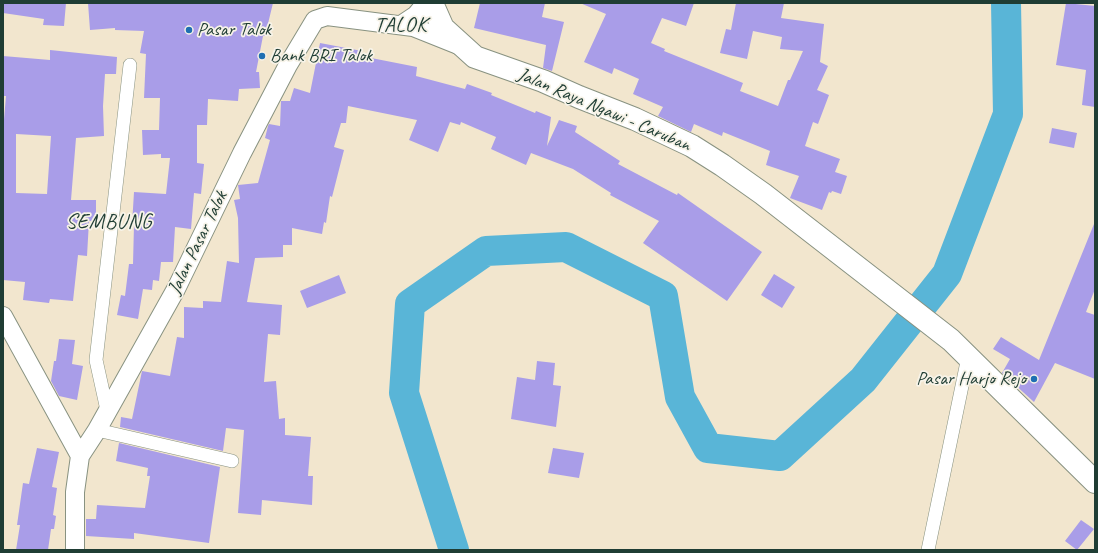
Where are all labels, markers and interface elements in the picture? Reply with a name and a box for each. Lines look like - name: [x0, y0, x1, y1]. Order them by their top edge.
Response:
- district label: TALOK: [375, 12, 427, 38]
- place label: Pasar Talok: [197, 19, 271, 41]
- marker: Pasar Talok: [184, 25, 194, 35]
- place label: Bank BRI Talok: [270, 45, 372, 67]
- marker: Bank BRI Talok: [257, 51, 267, 61]
- street label: Jalan Raya Ngawi - Caruban: [514, 63, 694, 157]
- street label: Jalan Pasar Talok: [163, 188, 233, 298]
- district label: SEMBUNG: [66, 209, 152, 235]
- place label: Pasar Harjo Rejo: [916, 368, 1026, 390]
- marker: Pasar Harjo Rejo: [1029, 374, 1039, 384]

